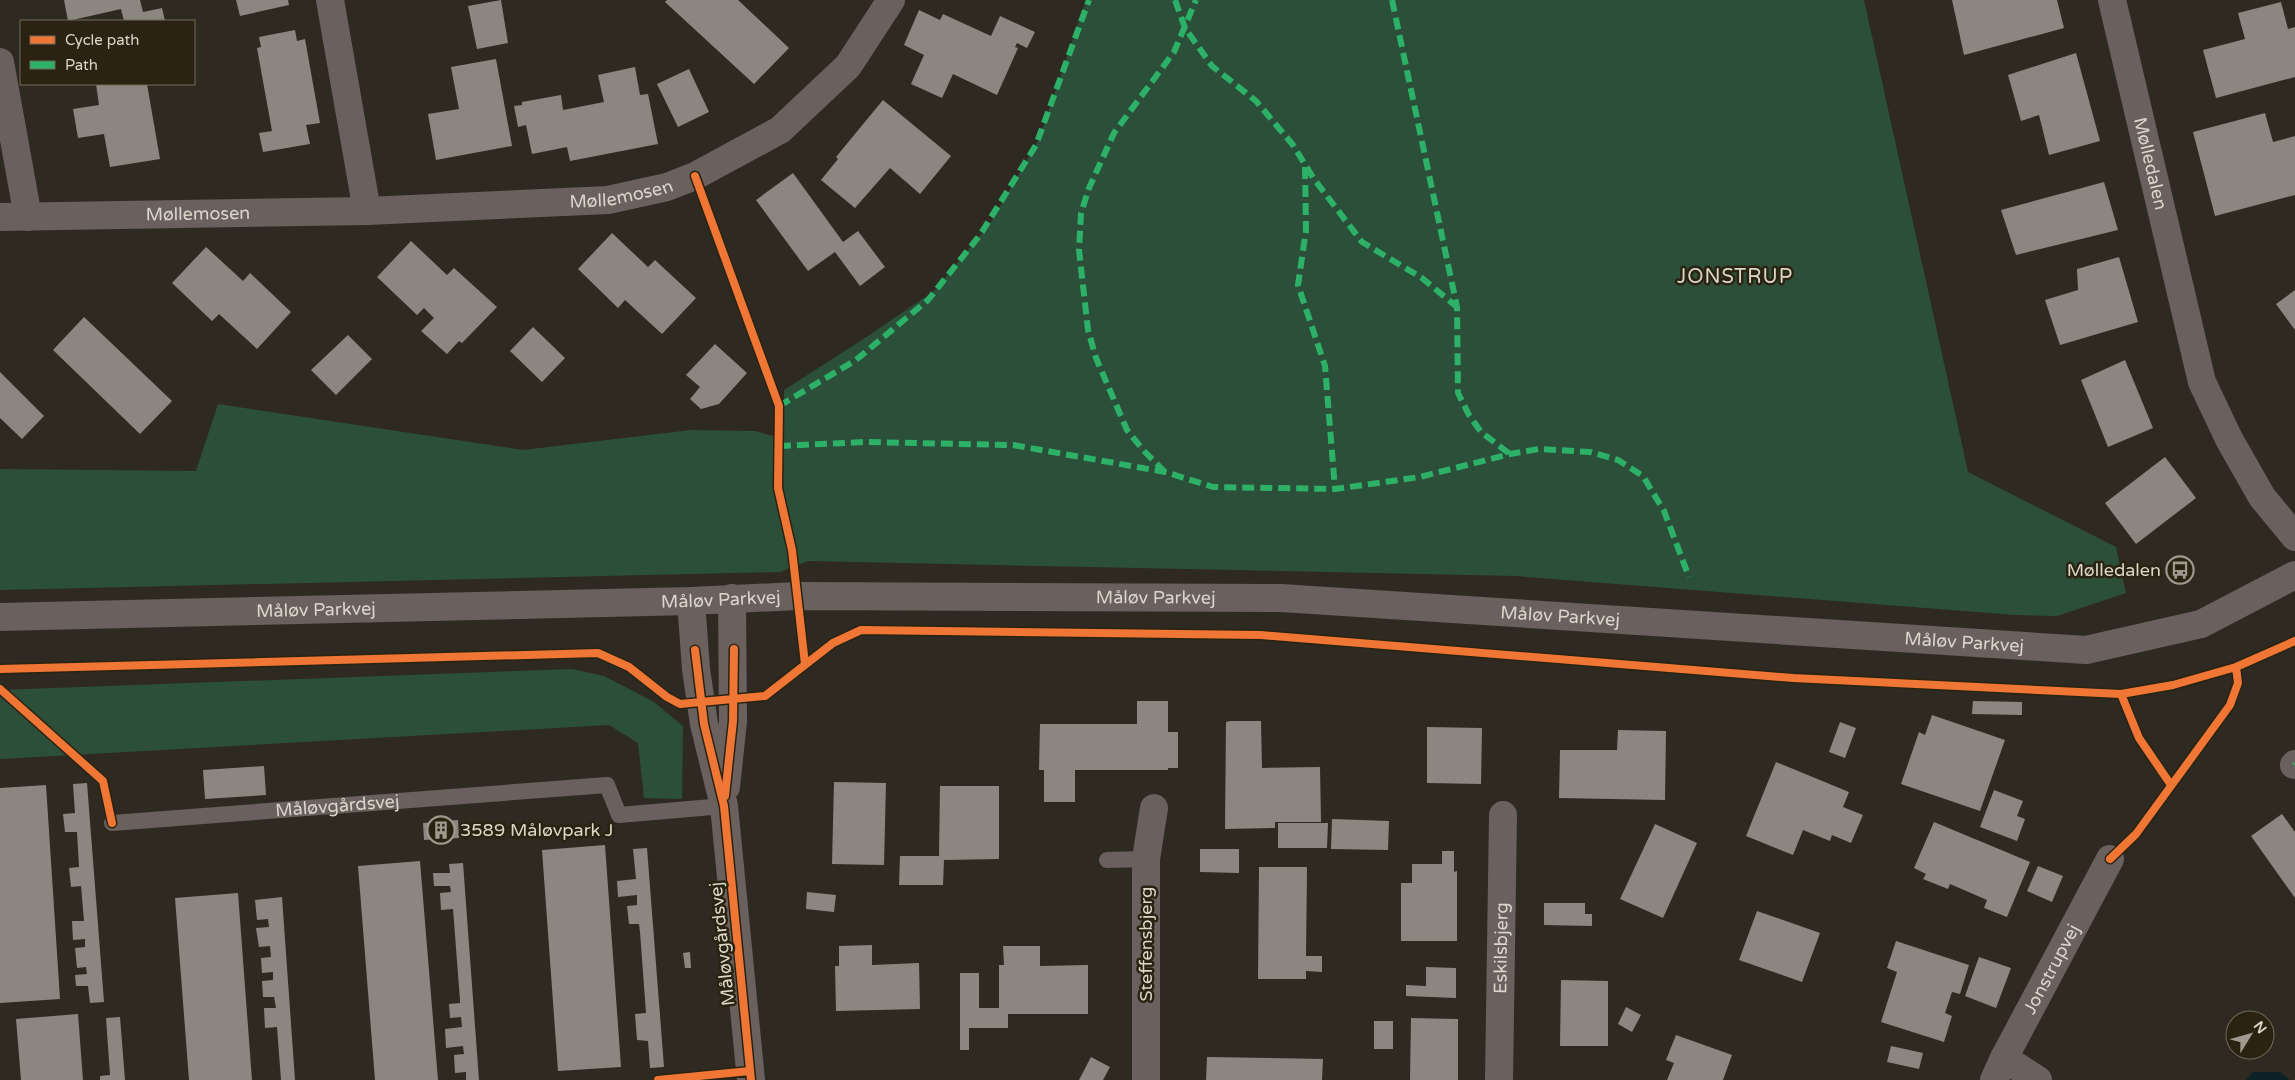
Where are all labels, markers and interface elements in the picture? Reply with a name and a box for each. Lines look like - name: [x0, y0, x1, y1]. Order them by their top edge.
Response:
- legend: [20, 20, 195, 85]
- text: Cycle path: [65, 31, 139, 49]
- text: Path: [65, 56, 98, 74]
- street label: Mølledalen: [2129, 115, 2172, 212]
- street label: Møllemosen: [569, 175, 676, 213]
- street label: Møllemosen: [146, 202, 250, 226]
- district label: JONSTRUP: [1677, 265, 1793, 289]
- bus stop icon: Mølledalen: [2165, 555, 2195, 585]
- place label: Mølledalen: [2067, 559, 2161, 581]
- street label: Måløv Parkvej: [661, 586, 781, 613]
- street label: Måløv Parkvej: [1096, 586, 1216, 609]
- street label: Måløv Parkvej: [256, 597, 376, 622]
- street label: Måløv Parkvej: [1500, 601, 1621, 631]
- street label: Måløv Parkvej: [1904, 627, 2025, 657]
- street label: Måløvgårdsvej: [274, 790, 400, 821]
- building icon: 3589 Måløvpark J: [426, 815, 456, 845]
- place label: 3589 Måløvpark J: [460, 819, 614, 841]
- street label: Måløvgårdsvej: [705, 881, 739, 1007]
- street label: Steffensbjerg: [1135, 887, 1157, 1001]
- street label: Eskilsbjerg: [1489, 902, 1513, 994]
- street label: Jonstrupvej: [2018, 920, 2084, 1018]
- north arrow: [2225, 1010, 2275, 1060]
- text: N: [2250, 1018, 2270, 1037]

